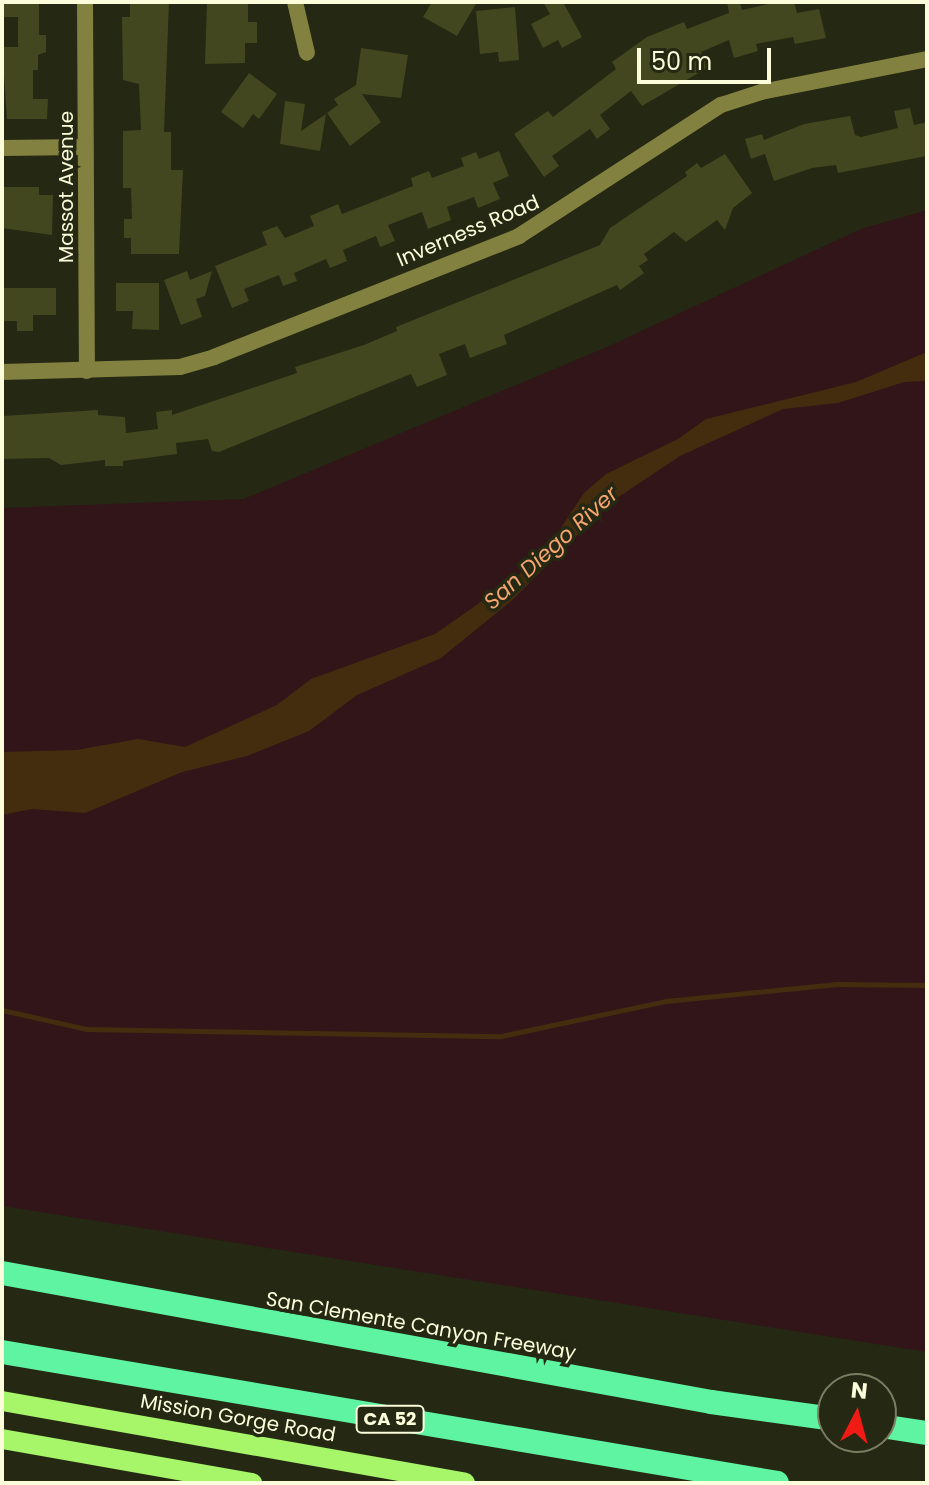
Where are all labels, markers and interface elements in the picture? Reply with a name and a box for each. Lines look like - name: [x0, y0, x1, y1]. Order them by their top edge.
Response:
- scale bar: [641, 32, 775, 82]
- text: 50 m: [651, 45, 712, 78]
- street label: Massot Avenue: [54, 111, 78, 263]
- street label: Inverness Road: [393, 190, 543, 272]
- water label: San Diego River: [478, 481, 624, 615]
- street label: San Clemente Canyon Freeway: [264, 1287, 578, 1365]
- north arrow: [817, 1373, 897, 1453]
- text: N: [849, 1374, 869, 1407]
- street label: Mission Gorge Road: [138, 1389, 338, 1447]
- road number: CA 52: [354, 1405, 426, 1433]

